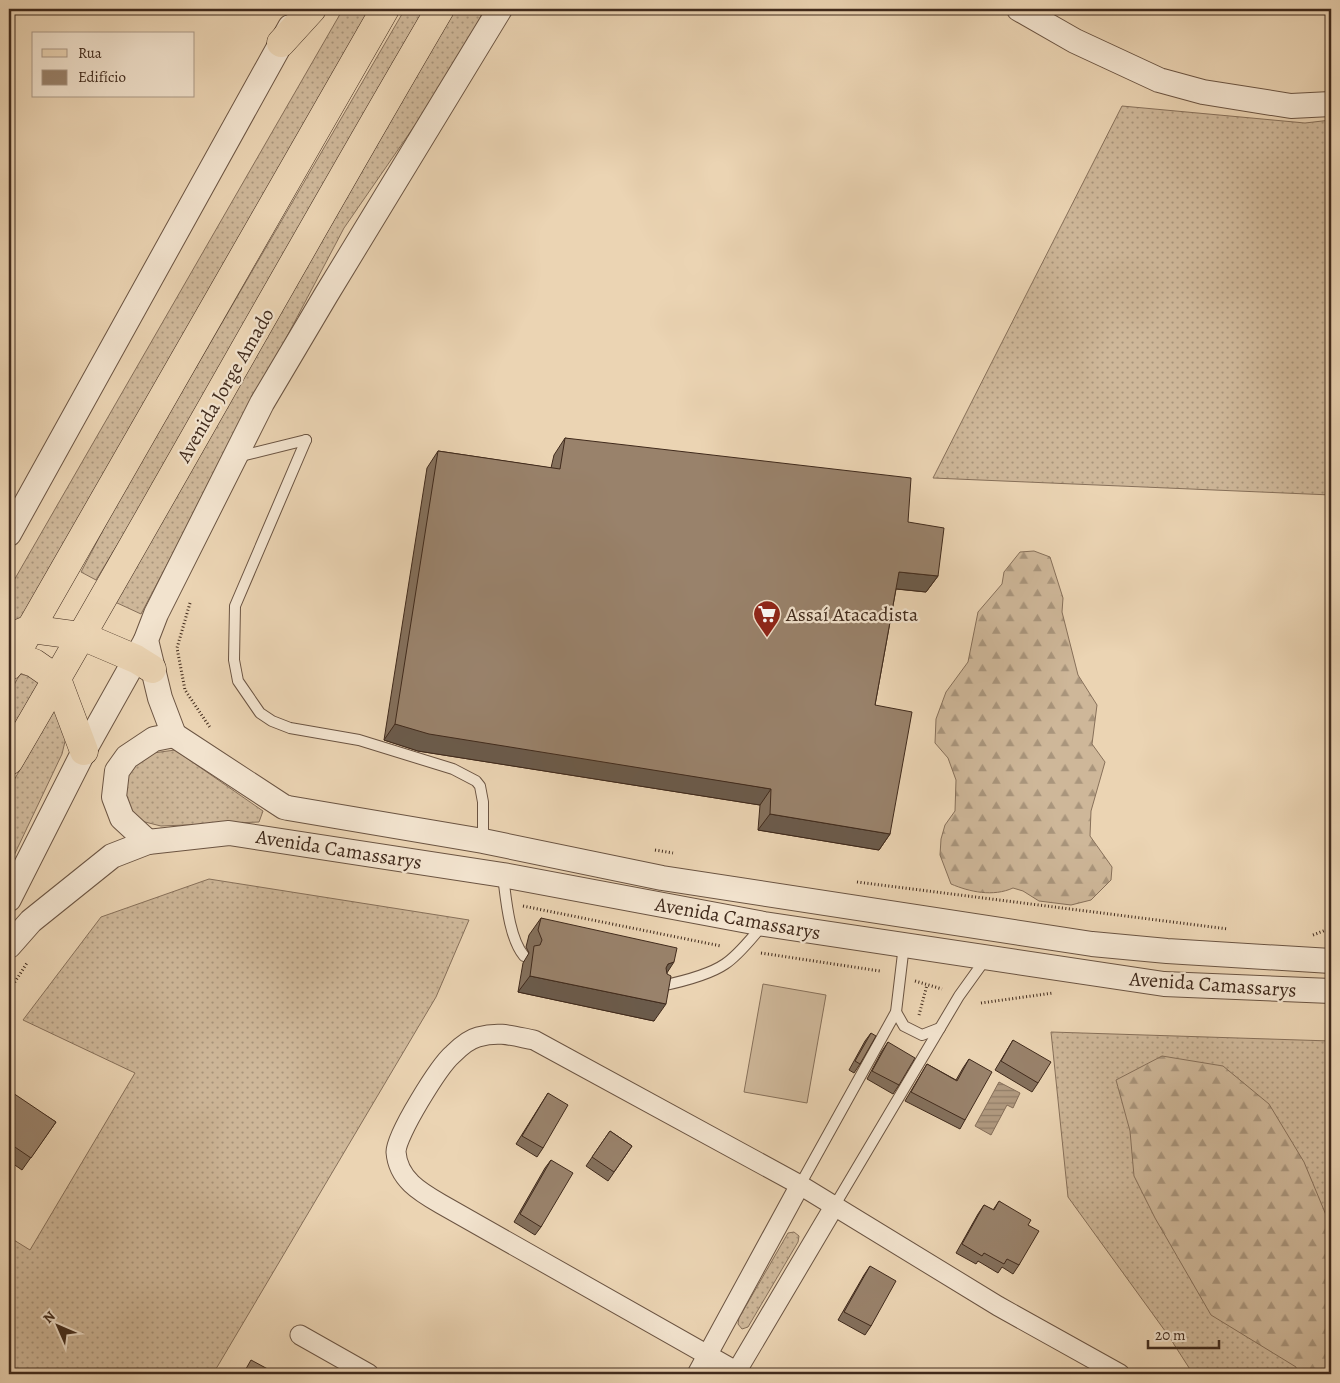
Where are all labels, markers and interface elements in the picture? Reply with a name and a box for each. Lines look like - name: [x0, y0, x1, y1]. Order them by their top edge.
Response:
- legend: [32, 32, 195, 98]
- text: Rua: [78, 43, 102, 63]
- text: Edifício: [78, 67, 126, 87]
- street label: Avenida Jorge Amado: [170, 303, 281, 468]
- supermarket icon: Assaí Atacadista: [752, 599, 782, 638]
- place label: Assaí Atacadista: [785, 601, 919, 628]
- street label: Avenida Camassarys: [253, 823, 424, 876]
- street label: Avenida Camassarys: [652, 890, 823, 946]
- street label: Avenida Camassarys: [1127, 965, 1297, 1004]
- north arrow: [32, 1300, 82, 1350]
- text: N: [39, 1307, 59, 1327]
- scale bar: [1148, 1318, 1219, 1350]
- text: 20 m: [1155, 1325, 1186, 1345]

